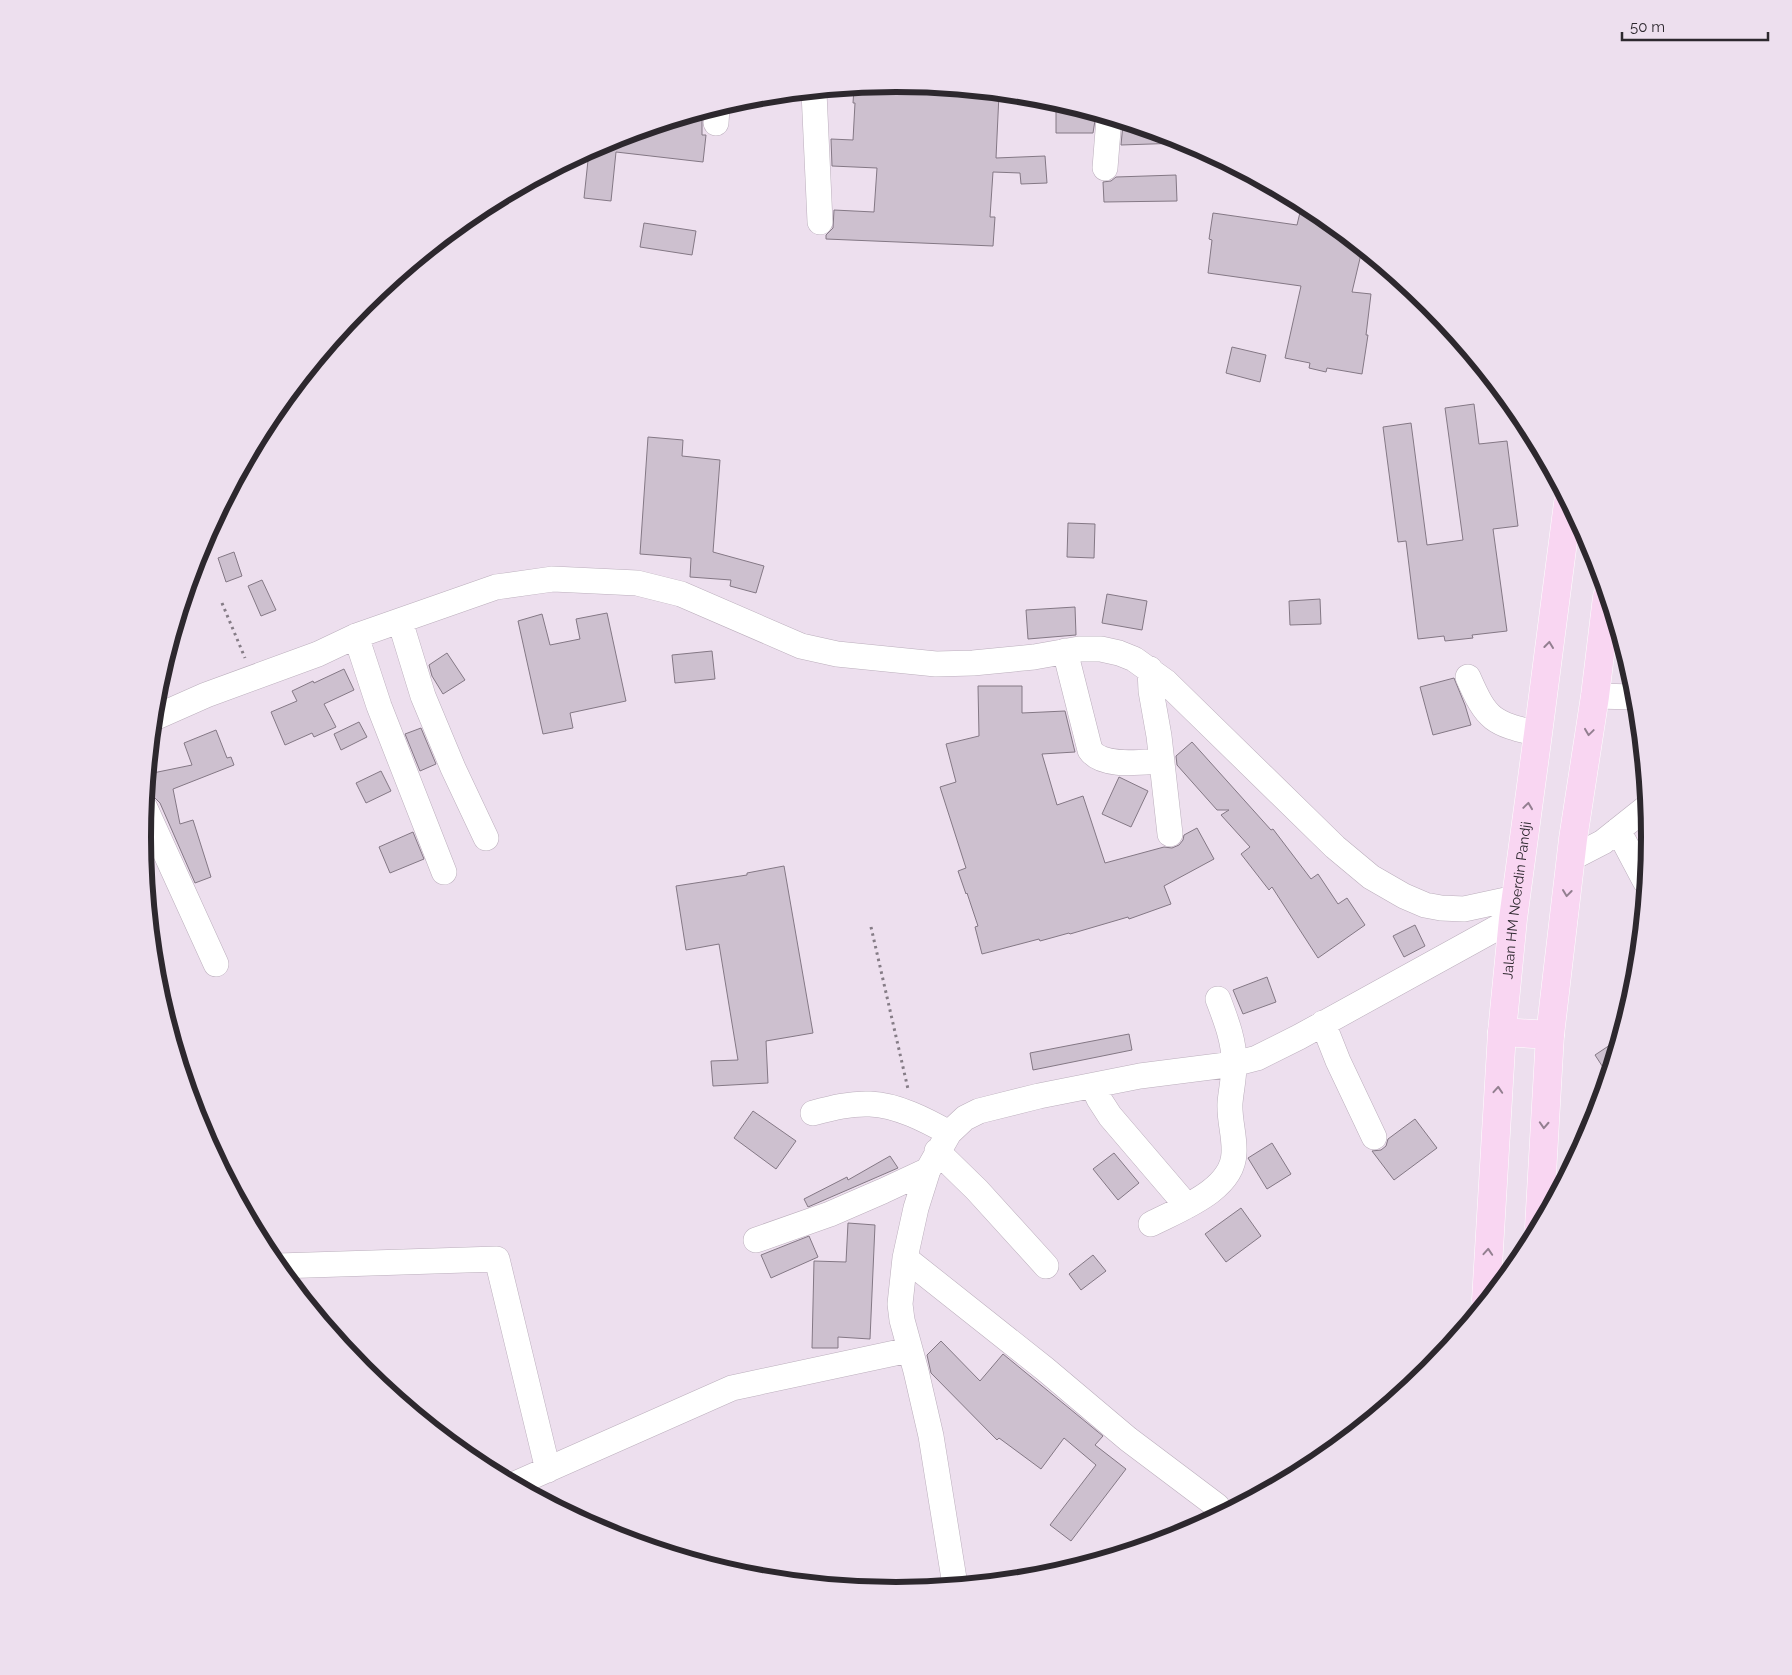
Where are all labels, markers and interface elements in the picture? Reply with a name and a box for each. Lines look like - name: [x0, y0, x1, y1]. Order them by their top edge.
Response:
- scale bar: [1622, 10, 1768, 42]
- text: 50 m: [1630, 18, 1665, 36]
- one-way arrow: [1543, 641, 1554, 649]
- one-way arrow: [1585, 728, 1595, 737]
- one-way arrow: [1523, 802, 1533, 811]
- street label: Jalan HM Noerdin Pandji: [1499, 821, 1534, 980]
- one-way arrow: [1563, 889, 1573, 898]
- one-way arrow: [1493, 1085, 1504, 1093]
- one-way arrow: [1539, 1121, 1550, 1129]
- one-way arrow: [1483, 1247, 1494, 1255]

